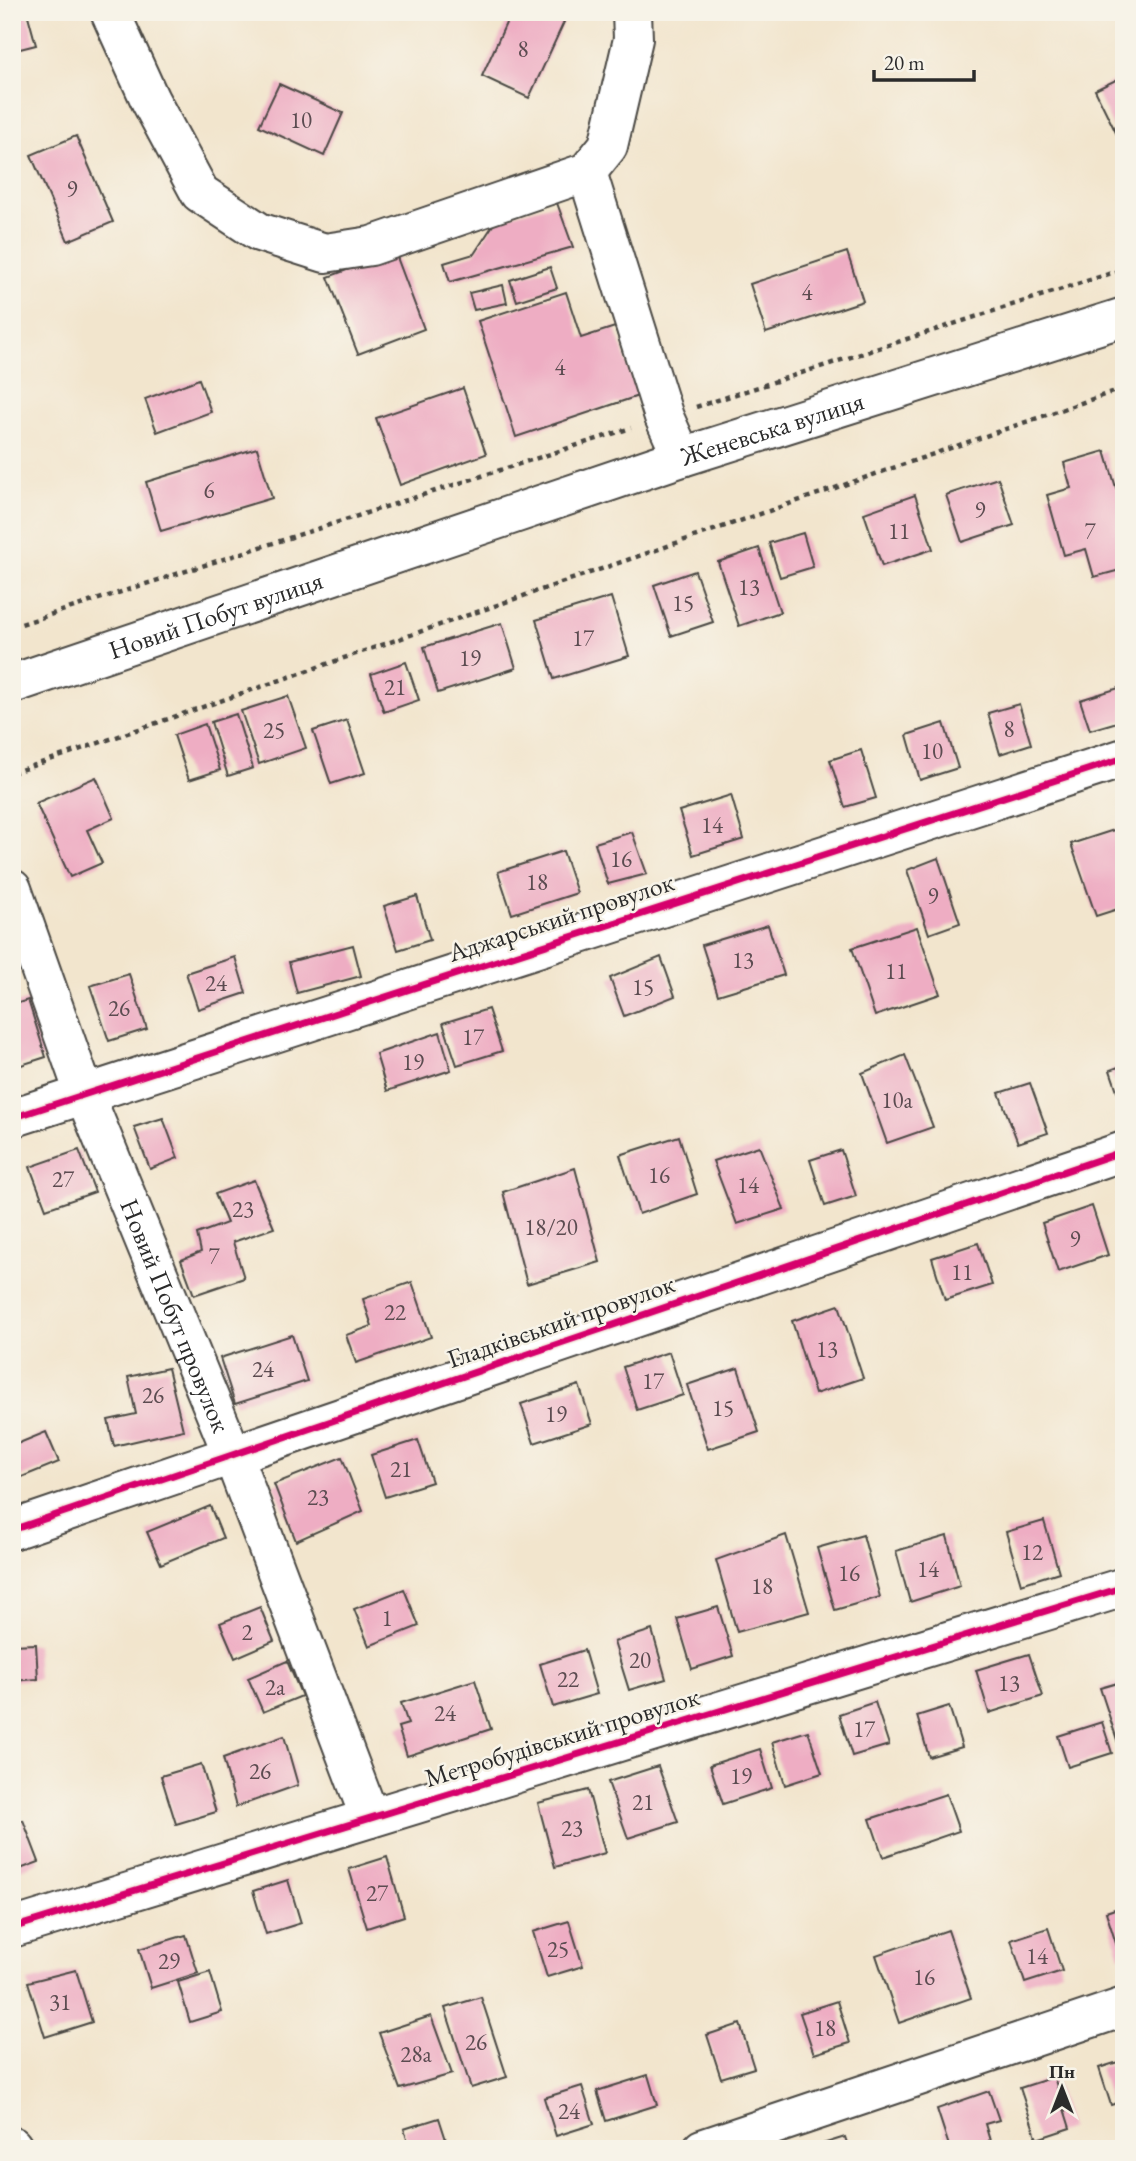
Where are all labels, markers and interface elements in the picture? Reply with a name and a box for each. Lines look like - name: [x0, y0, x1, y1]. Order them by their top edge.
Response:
- house number: 8: [517, 34, 529, 64]
- scale bar: [874, 38, 973, 82]
- text: 20 m: [884, 49, 925, 76]
- house number: 10: [290, 105, 312, 135]
- house number: 9: [66, 174, 78, 204]
- house number: 4: [801, 277, 813, 307]
- house number: 4: [554, 352, 566, 382]
- street label: Женевська вулиця: [675, 383, 868, 474]
- house number: 6: [203, 475, 215, 505]
- house number: 9: [974, 495, 986, 525]
- house number: 11: [888, 516, 910, 546]
- house number: 7: [1084, 516, 1096, 546]
- street label: Новий Побут вулиця: [104, 563, 327, 667]
- house number: 13: [738, 572, 760, 602]
- house number: 15: [672, 588, 694, 618]
- house number: 17: [572, 623, 595, 653]
- house number: 19: [459, 643, 481, 673]
- house number: 21: [384, 672, 406, 702]
- house number: 8: [1003, 714, 1015, 744]
- house number: 25: [263, 715, 285, 745]
- house number: 10: [921, 736, 943, 766]
- house number: 14: [701, 810, 724, 840]
- house number: 16: [610, 844, 632, 874]
- street label: Аджарський провулок: [443, 864, 679, 970]
- house number: 18: [526, 867, 548, 897]
- house number: 9: [927, 881, 939, 911]
- house number: 13: [732, 945, 754, 975]
- house number: 11: [885, 956, 907, 986]
- house number: 24: [205, 968, 228, 998]
- house number: 15: [632, 972, 654, 1002]
- house number: 26: [108, 993, 130, 1023]
- house number: 17: [462, 1022, 485, 1052]
- house number: 19: [402, 1047, 424, 1077]
- house number: 10а: [881, 1085, 913, 1115]
- house number: 16: [648, 1160, 670, 1190]
- house number: 27: [52, 1164, 75, 1194]
- house number: 14: [737, 1170, 760, 1200]
- street label: Новий Побут провулок: [112, 1194, 239, 1438]
- house number: 23: [232, 1194, 254, 1224]
- house number: 18/20: [524, 1212, 578, 1242]
- house number: 9: [1069, 1224, 1081, 1254]
- house number: 7: [208, 1241, 220, 1271]
- house number: 11: [951, 1257, 973, 1287]
- street label: Гладківський провулок: [443, 1266, 680, 1376]
- house number: 22: [384, 1297, 406, 1327]
- house number: 13: [816, 1334, 838, 1364]
- house number: 24: [252, 1354, 275, 1384]
- house number: 17: [642, 1366, 665, 1396]
- house number: 26: [142, 1380, 164, 1410]
- house number: 15: [712, 1393, 734, 1423]
- house number: 19: [545, 1399, 567, 1429]
- house number: 21: [390, 1454, 412, 1484]
- house number: 23: [307, 1482, 329, 1512]
- house number: 12: [1021, 1537, 1043, 1567]
- house number: 14: [917, 1554, 940, 1584]
- house number: 16: [838, 1558, 860, 1588]
- house number: 18: [751, 1571, 773, 1601]
- house number: 1: [381, 1603, 393, 1633]
- house number: 2: [241, 1617, 253, 1647]
- house number: 20: [629, 1645, 651, 1675]
- house number: 22: [557, 1664, 579, 1694]
- house number: 13: [998, 1668, 1020, 1698]
- house number: 2а: [265, 1672, 286, 1702]
- street label: Метробудівський провулок: [420, 1679, 704, 1795]
- house number: 24: [434, 1698, 457, 1728]
- house number: 17: [853, 1714, 876, 1744]
- house number: 26: [249, 1756, 271, 1786]
- house number: 19: [730, 1761, 752, 1791]
- house number: 21: [632, 1787, 654, 1817]
- house number: 23: [561, 1813, 583, 1843]
- house number: 27: [366, 1878, 389, 1908]
- house number: 25: [547, 1934, 569, 1964]
- house number: 14: [1026, 1941, 1049, 1971]
- house number: 29: [158, 1946, 180, 1976]
- house number: 16: [913, 1962, 935, 1992]
- house number: 31: [49, 1987, 71, 2017]
- house number: 18: [814, 2013, 836, 2043]
- house number: 26: [465, 2027, 487, 2057]
- house number: 28а: [400, 2039, 432, 2069]
- north arrow: [1028, 2052, 1098, 2122]
- text: Пн: [1049, 2059, 1075, 2084]
- house number: 24: [558, 2096, 581, 2126]

